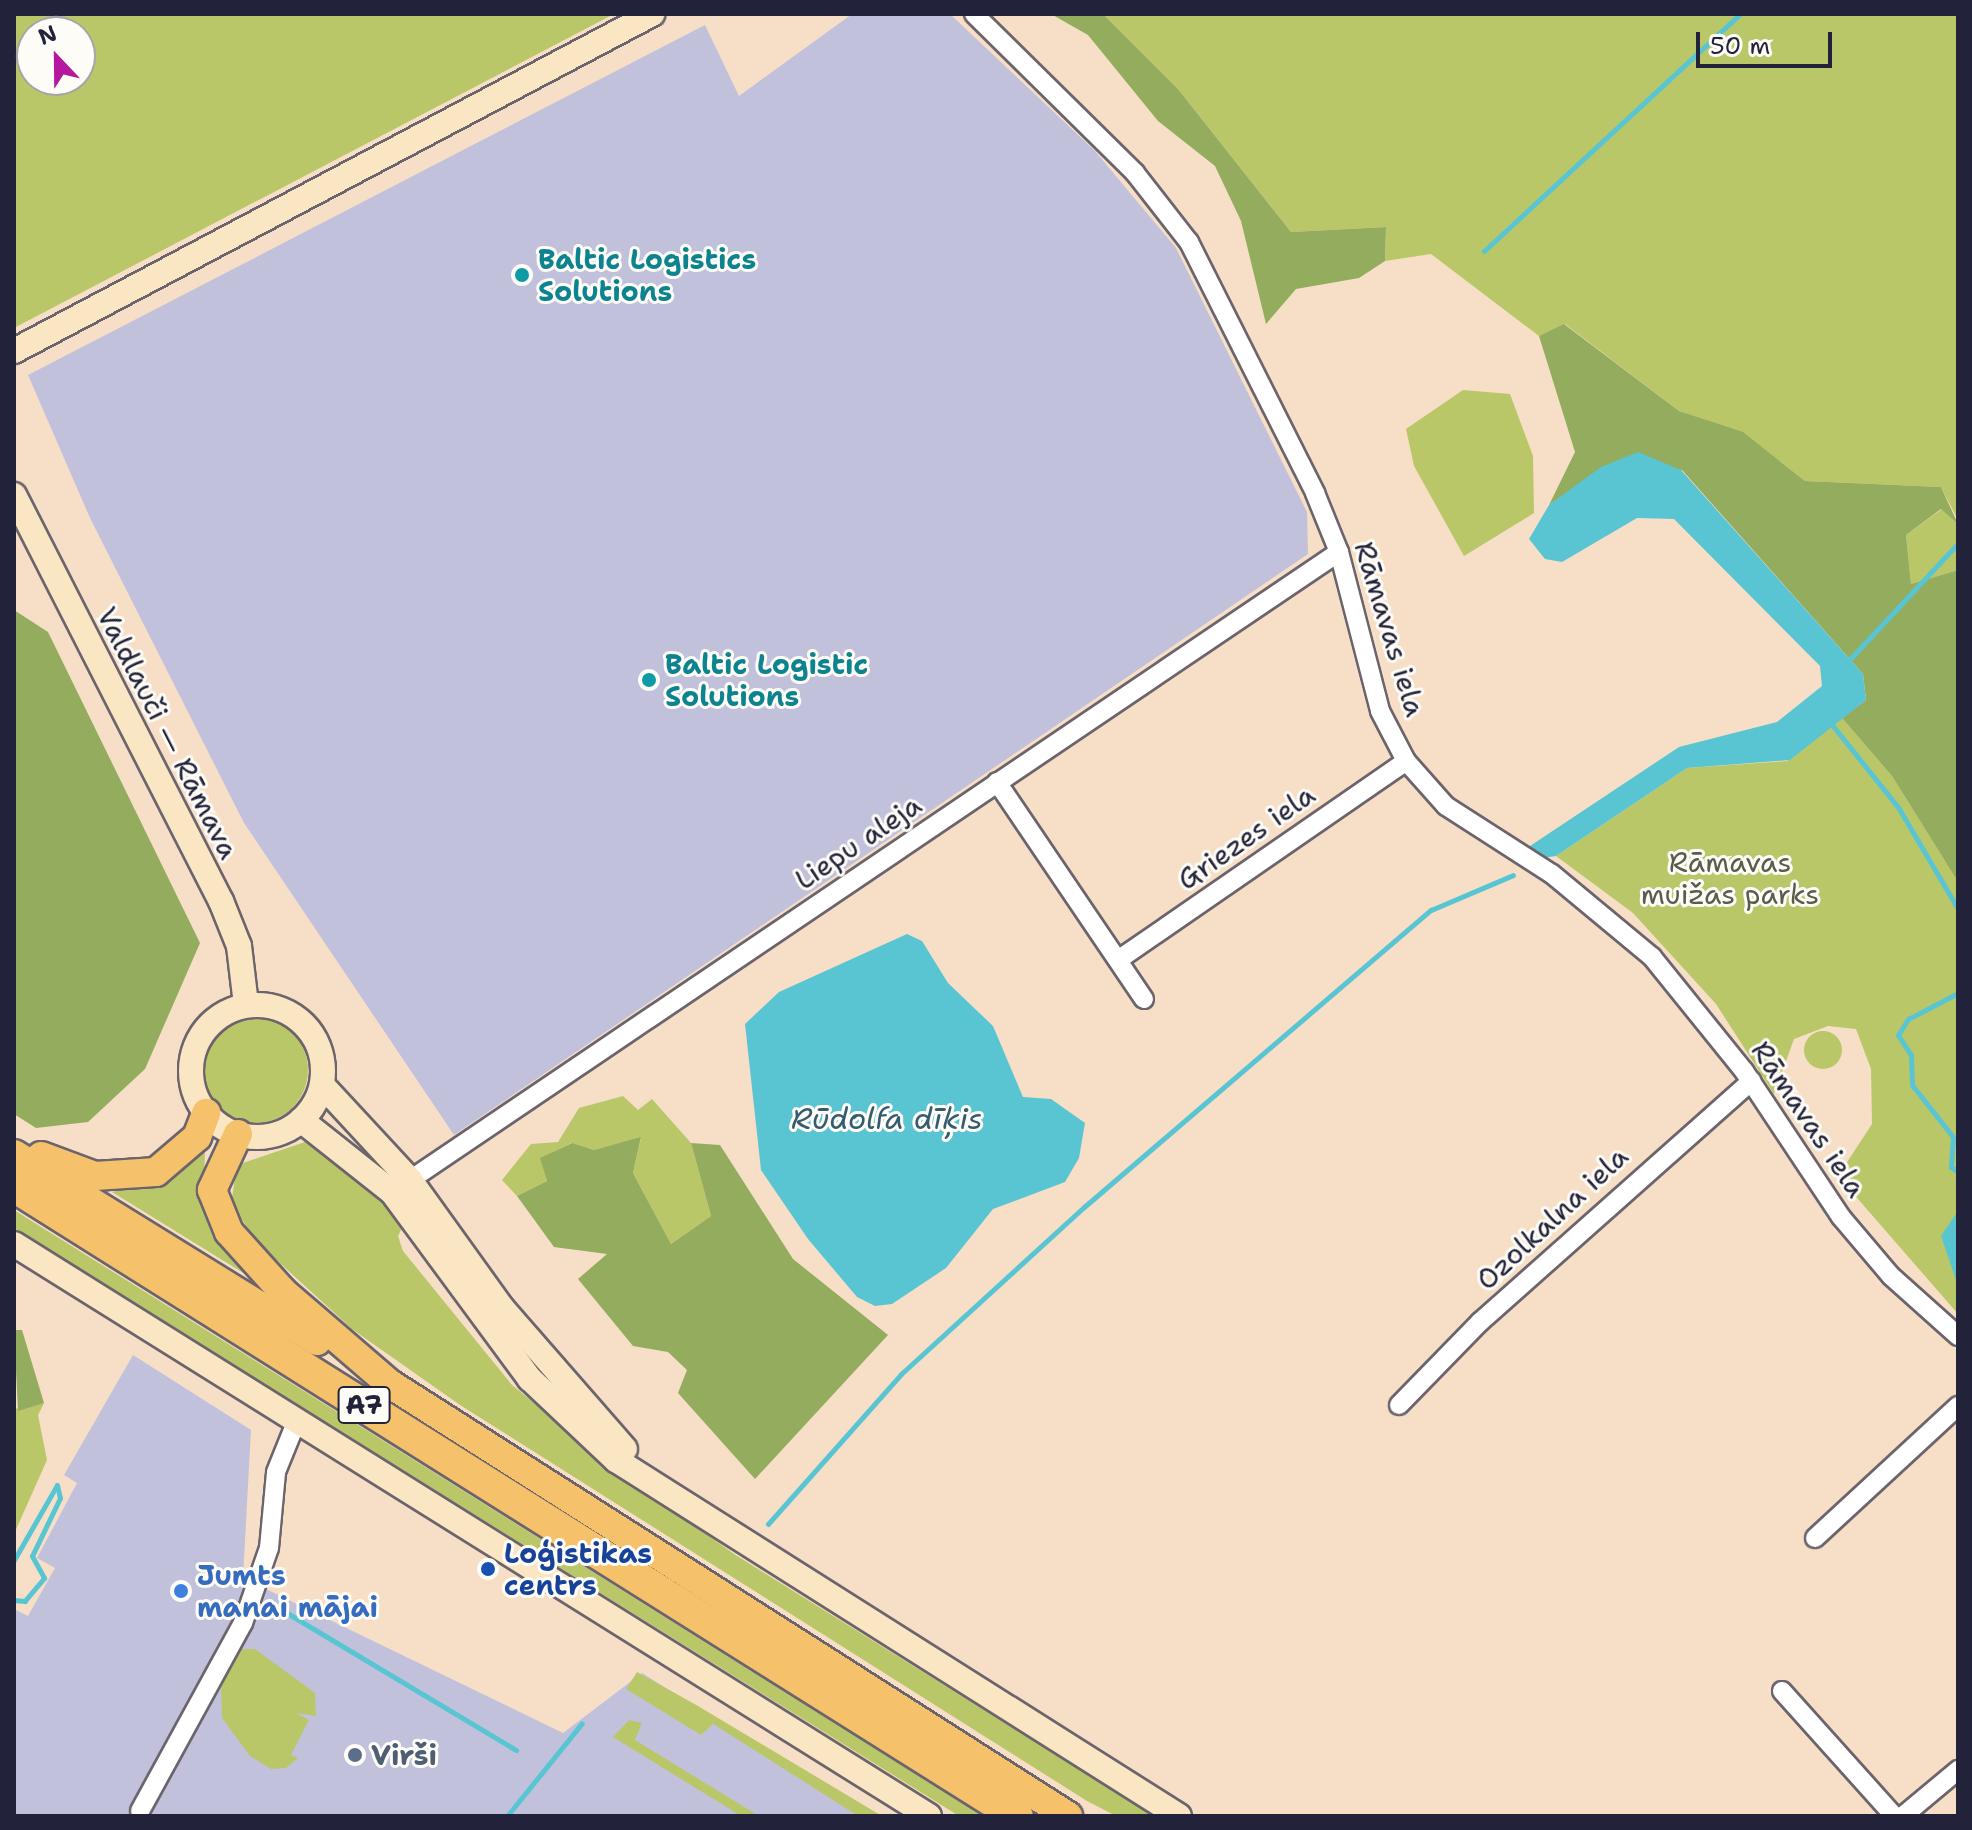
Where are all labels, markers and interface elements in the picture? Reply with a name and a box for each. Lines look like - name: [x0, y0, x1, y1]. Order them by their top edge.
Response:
- north arrow: [16, 16, 96, 96]
- scale bar: [1700, 16, 1836, 66]
- text: N: [34, 18, 61, 52]
- text: 50 m: [1710, 30, 1770, 62]
- place label: Baltic Logistics Solutions: [538, 242, 756, 308]
- marker: Baltic Logistics Solutions: [513, 266, 531, 284]
- street label: Rāmavas iela: [1347, 538, 1433, 720]
- street label: Valdlauči — Rāmava: [90, 602, 246, 864]
- place label: Baltic Logistic Solutions: [665, 647, 868, 713]
- marker: Baltic Logistic Solutions: [640, 671, 658, 689]
- street label: Griezes iela: [1171, 777, 1321, 897]
- street label: Liepu aleja: [789, 788, 927, 896]
- park label: Rāmavas muižas parks: [1641, 845, 1819, 911]
- street label: Rāmavas iela: [1744, 1035, 1874, 1203]
- water label: Rūdolfa dīķis: [791, 1101, 983, 1137]
- street label: Ozolkalna iela: [1469, 1139, 1635, 1297]
- road number: A7: [336, 1383, 392, 1427]
- place label: Loģistikas centrs: [504, 1536, 652, 1602]
- place label: Jumts manai mājai: [197, 1558, 378, 1624]
- marker: Loģistikas centrs: [479, 1560, 497, 1578]
- marker: Jumts manai mājai: [172, 1582, 190, 1600]
- place label: Virši: [371, 1738, 437, 1772]
- marker: Virši: [346, 1746, 364, 1764]

